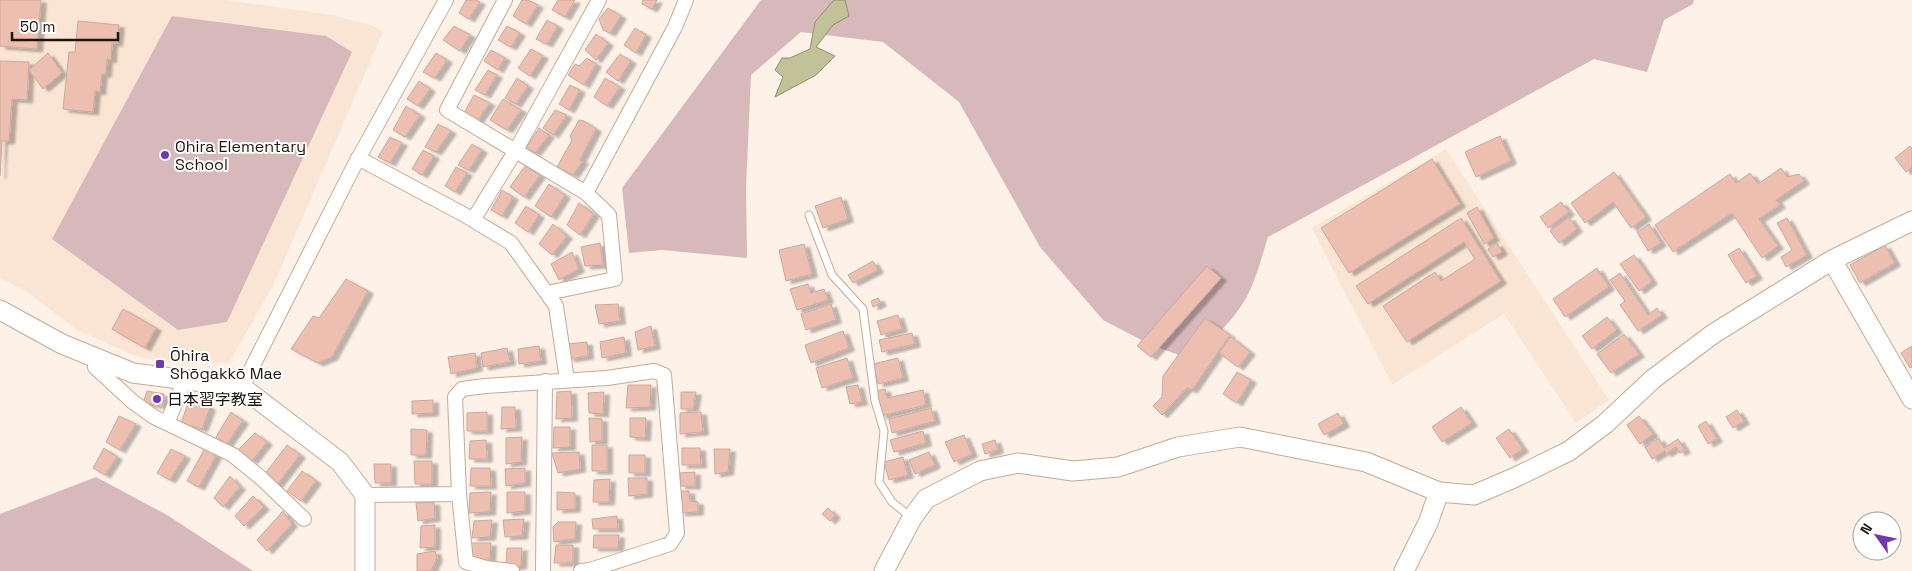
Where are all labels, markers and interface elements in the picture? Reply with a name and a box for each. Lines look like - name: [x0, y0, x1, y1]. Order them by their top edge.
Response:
- scale bar: [12, 10, 119, 42]
- text: 50 m: [20, 17, 55, 36]
- place label: Ohira Elementary School: [175, 136, 306, 175]
- marker: Ohira Elementary School: [159, 149, 171, 161]
- place label: Ōhira Shōgakkō Mae: [170, 345, 282, 384]
- marker: Ōhira Shōgakkō Mae: [154, 358, 166, 370]
- place label: 日本習字教室: [167, 389, 263, 410]
- marker: 日本習字教室: [151, 393, 163, 405]
- north arrow: [1852, 511, 1902, 561]
- text: N: [1856, 520, 1876, 538]

